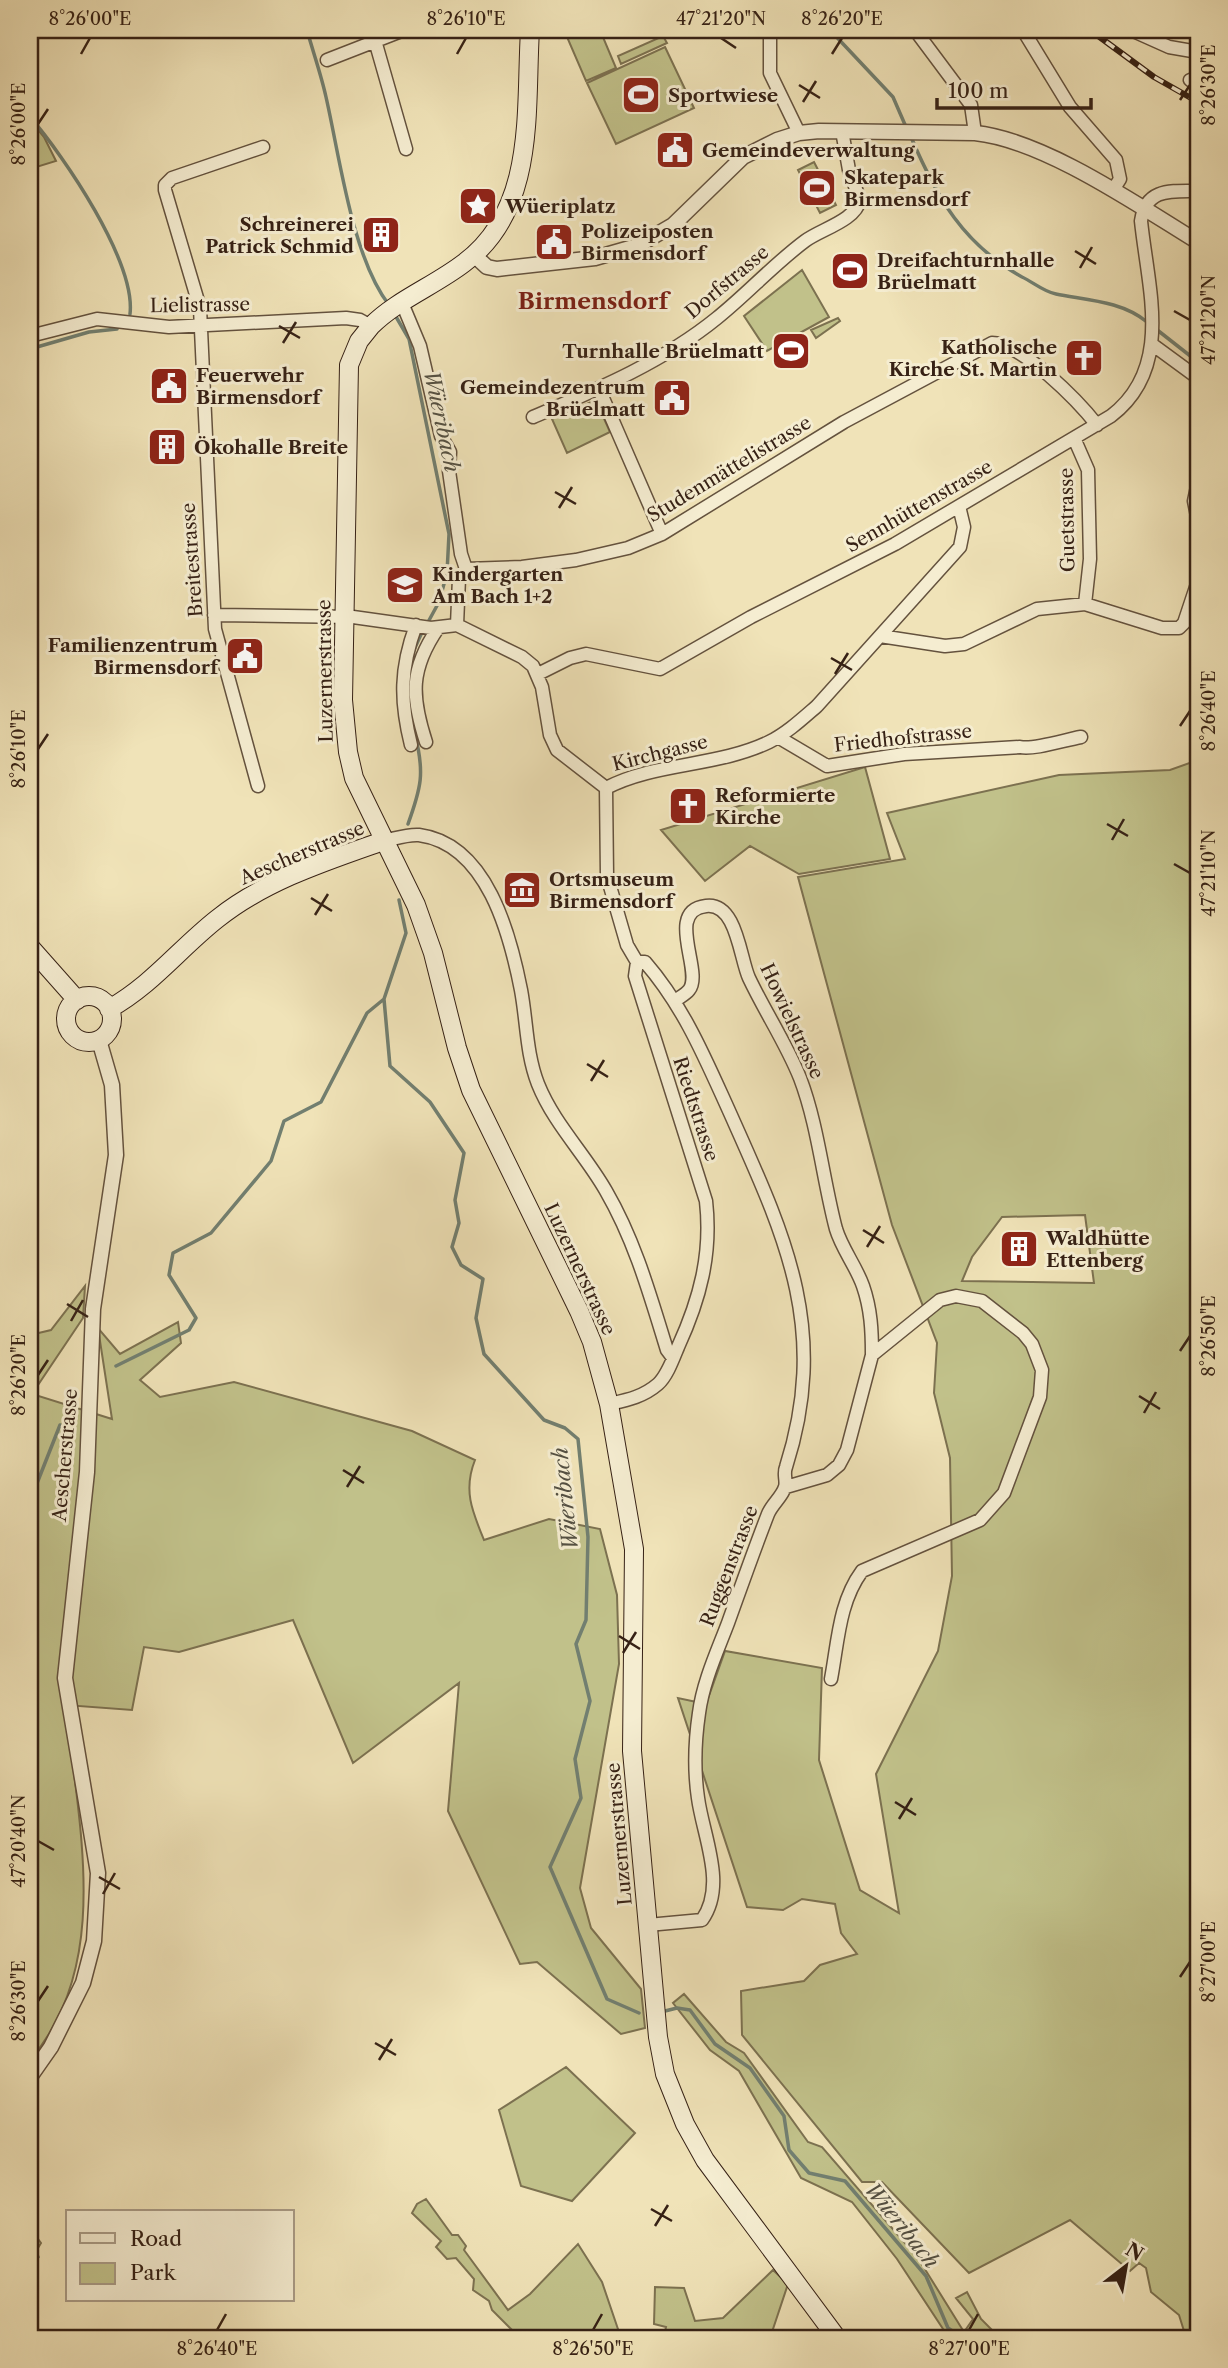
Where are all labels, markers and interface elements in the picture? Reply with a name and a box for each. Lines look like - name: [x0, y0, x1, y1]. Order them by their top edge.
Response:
- text: 8°26'00"E: [49, 8, 131, 30]
- text: 8°26'10"E: [426, 8, 506, 30]
- text: 47°21'20"N: [676, 8, 766, 30]
- text: 8°26'20"E: [801, 8, 883, 30]
- text: 8°26'30"E: [1198, 44, 1220, 126]
- scale bar: [937, 66, 1092, 110]
- sports icon: Sportwiese: [620, 74, 662, 116]
- text: 100 m: [948, 78, 1009, 103]
- text: 8°26'00"E: [8, 83, 30, 165]
- place label: Sportwiese: [668, 84, 778, 107]
- public building icon: Gemeindeverwaltung: [654, 129, 696, 171]
- place label: Gemeindeverwaltung: [702, 139, 916, 162]
- place label: Skatepark Birmensdorf: [844, 166, 971, 211]
- sports icon: Skatepark Birmensdorf: [796, 167, 838, 209]
- place icon: Wüeriplatz: [457, 185, 499, 227]
- place label: Wüeriplatz: [504, 195, 615, 218]
- place label: Schreinerei Patrick Schmid: [205, 213, 354, 258]
- building icon: Schreinerei Patrick Schmid: [360, 214, 402, 256]
- place label: Polizeiposten Birmensdorf: [581, 220, 714, 265]
- public building icon: Polizeiposten Birmensdorf: [533, 221, 575, 263]
- street label: Dorfstrasse: [681, 240, 773, 324]
- place label: Dreifachturnhalle Brüelmatt: [877, 249, 1054, 294]
- sports icon: Dreifachturnhalle Brüelmatt: [829, 250, 871, 292]
- text: 47°21'20"N: [1198, 275, 1220, 365]
- district label: Birmensdorf: [518, 287, 672, 315]
- street label: Lielistrasse: [150, 293, 250, 317]
- sports icon: Turnhalle Brüelmatt: [770, 330, 812, 372]
- place label: Katholische Kirche St. Martin: [889, 336, 1057, 381]
- church icon: Katholische Kirche St. Martin: [1063, 337, 1105, 379]
- place label: Turnhalle Brüelmatt: [562, 340, 764, 363]
- place label: Feuerwehr Birmensdorf: [196, 364, 323, 409]
- public building icon: Feuerwehr Birmensdorf: [148, 365, 190, 407]
- water label: Wüeribach: [419, 368, 465, 474]
- place label: Gemeindezentrum Brüelmatt: [460, 376, 645, 421]
- public building icon: Gemeindezentrum Brüelmatt: [651, 377, 693, 419]
- street label: Studenmättelistrasse: [643, 411, 815, 527]
- building icon: Ökohalle Breite: [146, 426, 188, 468]
- place label: Ökohalle Breite: [194, 436, 348, 459]
- street label: Sennhüttenstrasse: [842, 455, 996, 557]
- street label: Guetstrasse: [1055, 468, 1079, 572]
- street label: Breitestrasse: [177, 502, 207, 618]
- place label: Kindergarten Am Bach 1+2: [431, 563, 563, 608]
- school or university icon: Kindergarten Am Bach 1+2: [384, 564, 426, 606]
- street label: Luzernerstrasse: [312, 599, 338, 743]
- place label: Familienzentrum Birmensdorf: [48, 634, 221, 679]
- public building icon: Familienzentrum Birmensdorf: [224, 635, 266, 677]
- text: 8°26'40"E: [1198, 670, 1220, 752]
- text: 8°26'10"E: [8, 709, 30, 789]
- street label: Friedhofstrasse: [833, 719, 973, 757]
- street label: Kirchgasse: [610, 730, 710, 776]
- place label: Reformierte Kirche: [715, 784, 835, 829]
- church icon: Reformierte Kirche: [667, 785, 709, 827]
- street label: Aescherstrasse: [235, 816, 368, 890]
- text: 47°21'10"N: [1198, 829, 1220, 917]
- place label: Ortsmuseum Birmensdorf: [549, 868, 676, 913]
- museum icon: Ortsmuseum Birmensdorf: [501, 869, 543, 911]
- street label: Howielstrasse: [755, 960, 829, 1082]
- street label: Riedtstrasse: [668, 1054, 724, 1164]
- street label: Luzernerstrasse: [539, 1199, 621, 1339]
- place label: Waldhütte Ettenberg: [1045, 1227, 1150, 1272]
- building icon: Waldhütte Ettenberg: [998, 1228, 1040, 1270]
- text: 8°26'50"E: [1198, 1295, 1220, 1377]
- text: 8°26'20"E: [8, 1334, 30, 1416]
- street label: Aescherstrasse: [48, 1388, 82, 1523]
- water label: Wüeribach: [547, 1446, 583, 1552]
- street label: Ruggenstrasse: [695, 1502, 763, 1630]
- street label: Luzernerstrasse: [601, 1762, 637, 1906]
- text: 47°20'40"N: [8, 1794, 30, 1888]
- text: 8°27'00"E: [1198, 1921, 1220, 2003]
- text: 8°26'30"E: [8, 1960, 30, 2042]
- water label: Wüeribach: [860, 2177, 944, 2273]
- legend: [66, 2210, 294, 2302]
- text: Road: [130, 2226, 182, 2251]
- north arrow: [1092, 2232, 1162, 2302]
- text: N: [1121, 2238, 1147, 2266]
- text: Park: [130, 2260, 176, 2285]
- text: 8°26'40"E: [176, 2338, 258, 2360]
- text: 8°26'50"E: [552, 2338, 634, 2360]
- text: 8°27'00"E: [928, 2338, 1010, 2360]

